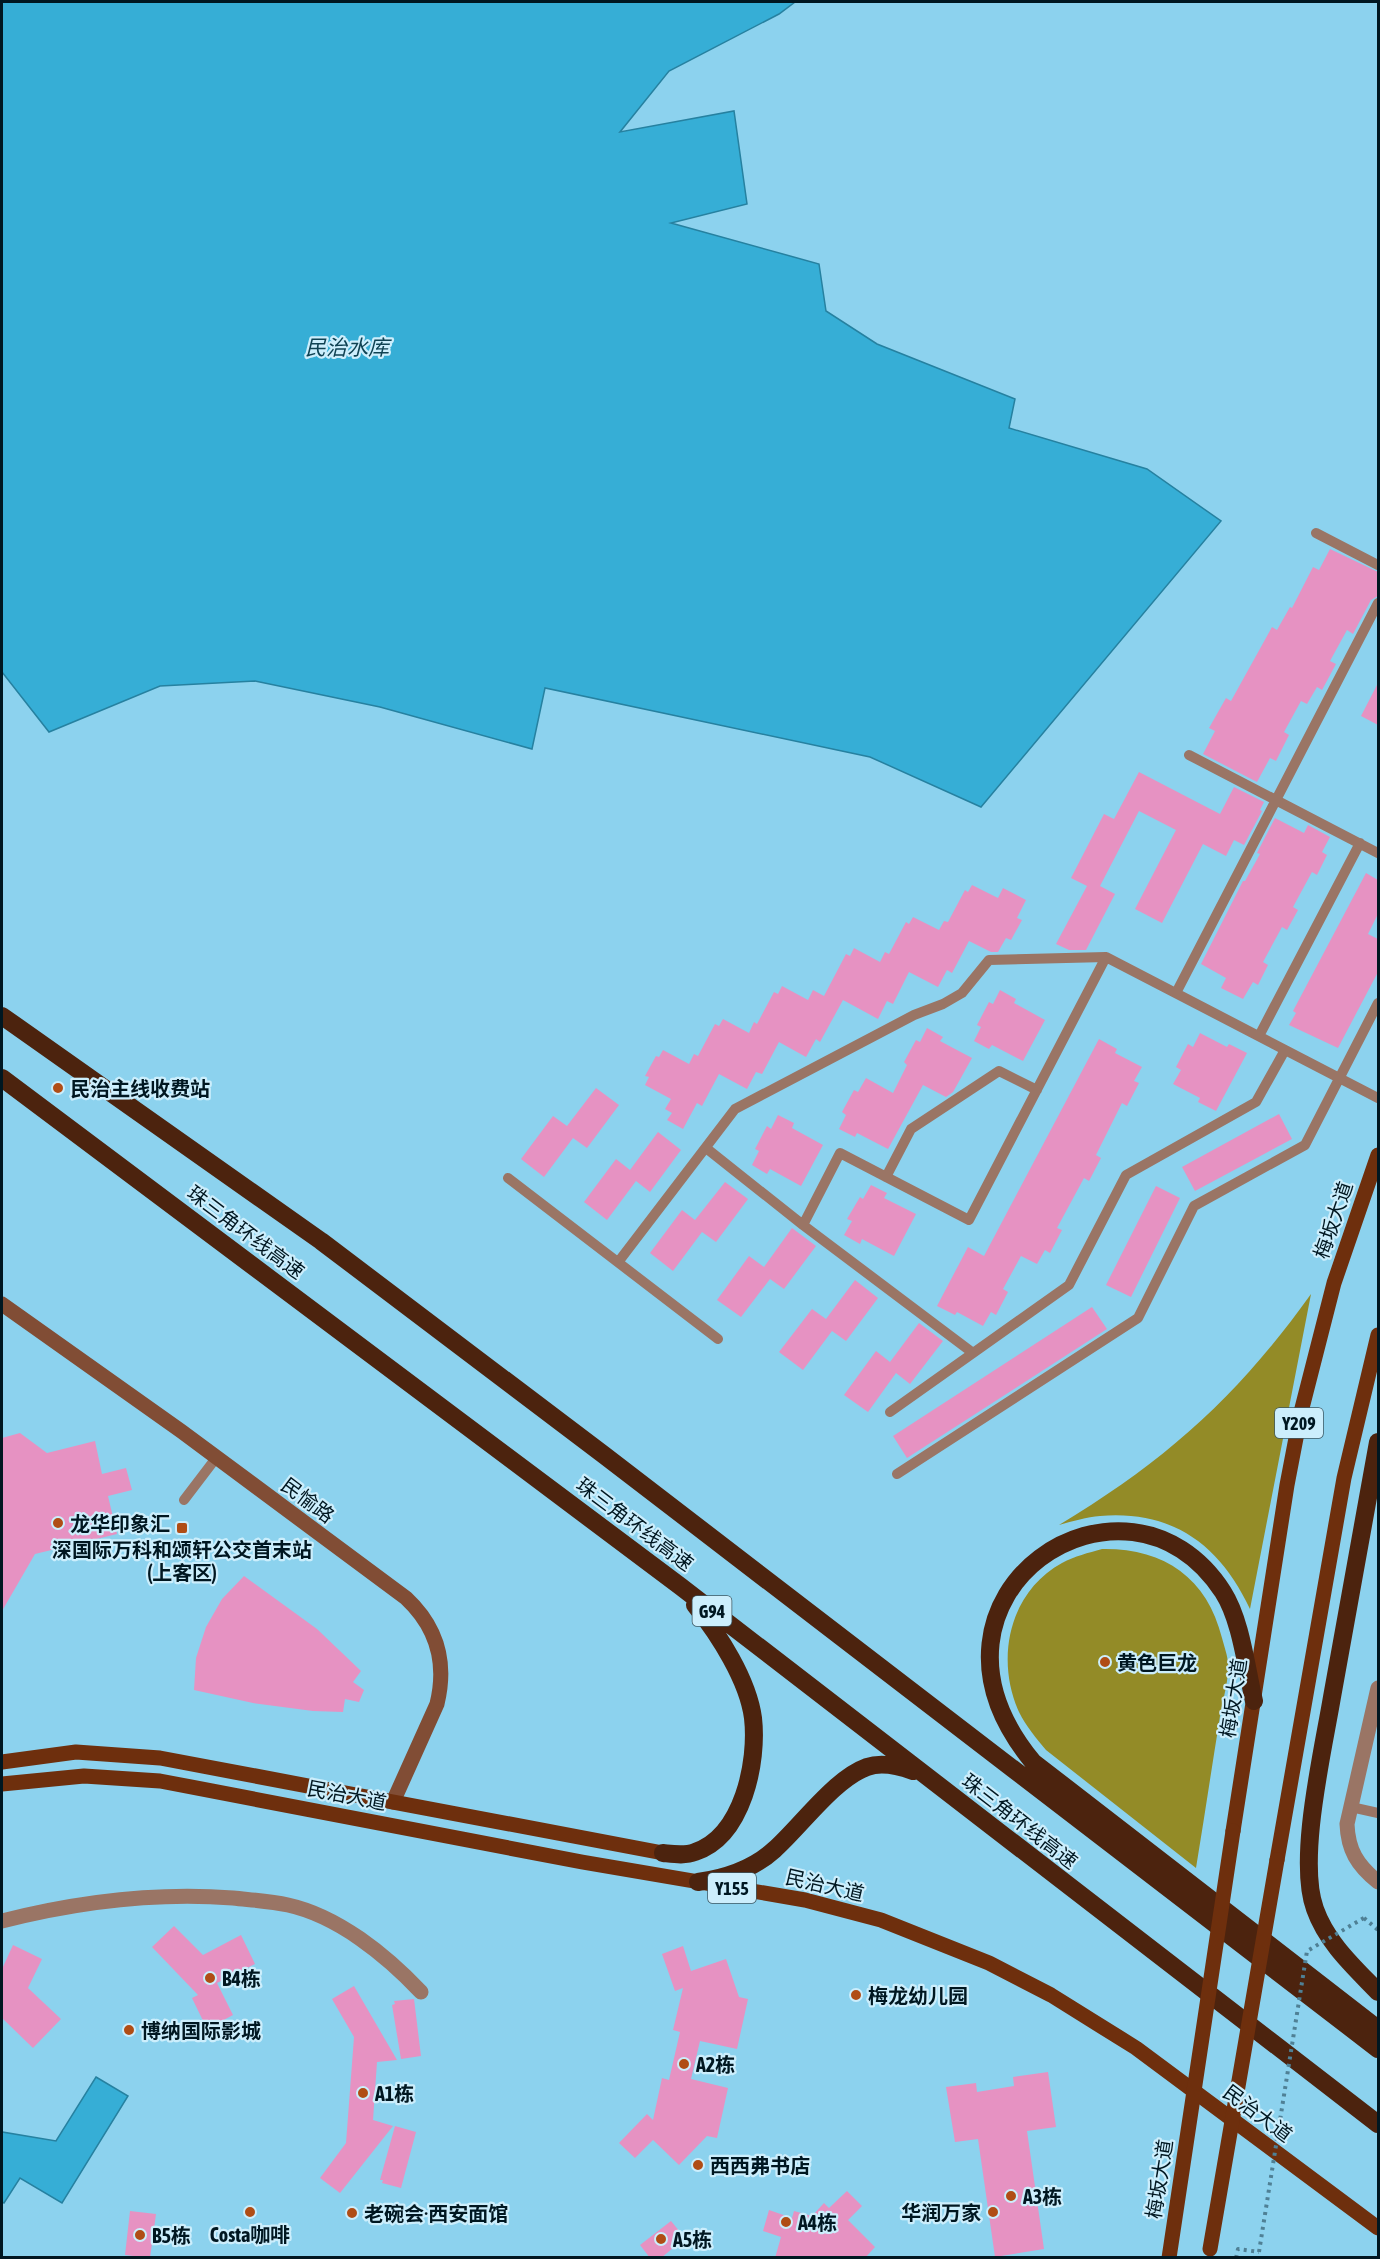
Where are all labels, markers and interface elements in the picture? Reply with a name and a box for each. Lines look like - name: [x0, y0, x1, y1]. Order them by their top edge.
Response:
- water label: 民治水库: [305, 335, 392, 359]
- place label: 民治主线收费站: [70, 1077, 210, 1100]
- marker: 民治主线收费站: [51, 1081, 65, 1095]
- street label: 梅坂大道: [1309, 1178, 1357, 1262]
- street label: 珠三角环线高速: [183, 1181, 309, 1283]
- road number: Y209: [1275, 1408, 1323, 1438]
- street label: 民愉路: [277, 1473, 339, 1527]
- street label: 珠三角环线高速: [572, 1473, 698, 1575]
- place label: 龙华印象汇: [70, 1512, 170, 1535]
- marker: 龙华印象汇: [51, 1516, 65, 1530]
- marker: 深国际万科和颂轩公交首末站 (上客区): [175, 1521, 189, 1535]
- place label: 深国际万科和颂轩公交首末站 (上客区): [52, 1538, 312, 1584]
- road number: G94: [692, 1596, 732, 1626]
- place label: 黄色巨龙: [1117, 1651, 1197, 1674]
- marker: 黄色巨龙: [1098, 1655, 1112, 1669]
- street label: 梅坂大道: [1215, 1657, 1251, 1739]
- street label: 珠三角环线高速: [958, 1769, 1082, 1873]
- street label: 民治大道: [306, 1776, 388, 1814]
- street label: 民治大道: [783, 1865, 867, 1905]
- road number: Y155: [708, 1873, 756, 1903]
- place label: B4栋: [222, 1967, 261, 1990]
- marker: B4栋: [203, 1971, 217, 1985]
- place label: 梅龙幼儿园: [868, 1984, 968, 2007]
- marker: 梅龙幼儿园: [849, 1988, 863, 2002]
- place label: 博纳国际影城: [141, 2019, 261, 2042]
- marker: 博纳国际影城: [122, 2023, 136, 2037]
- place label: A2栋: [695, 2053, 735, 2076]
- marker: A2栋: [677, 2057, 691, 2071]
- street label: 民治大道: [1219, 2080, 1297, 2146]
- place label: A1栋: [374, 2082, 414, 2105]
- marker: A1栋: [356, 2086, 370, 2100]
- street label: 梅坂大道: [1141, 2138, 1177, 2220]
- place label: 西西弗书店: [710, 2154, 810, 2177]
- marker: 西西弗书店: [691, 2158, 705, 2172]
- place label: A3栋: [1022, 2185, 1062, 2208]
- marker: A3栋: [1004, 2189, 1018, 2203]
- place label: 华润万家: [901, 2201, 981, 2224]
- place label: 老碗会·西安面馆: [364, 2202, 508, 2225]
- marker: Costa咖啡: [243, 2205, 257, 2219]
- marker: 华润万家: [986, 2205, 1000, 2219]
- marker: 老碗会·西安面馆: [345, 2206, 359, 2220]
- place label: A4栋: [797, 2211, 837, 2234]
- marker: A4栋: [779, 2215, 793, 2229]
- place label: Costa咖啡: [210, 2223, 290, 2246]
- place label: B5栋: [152, 2224, 191, 2247]
- marker: B5栋: [133, 2228, 147, 2242]
- place label: A5栋: [672, 2228, 712, 2251]
- marker: A5栋: [654, 2232, 668, 2246]

